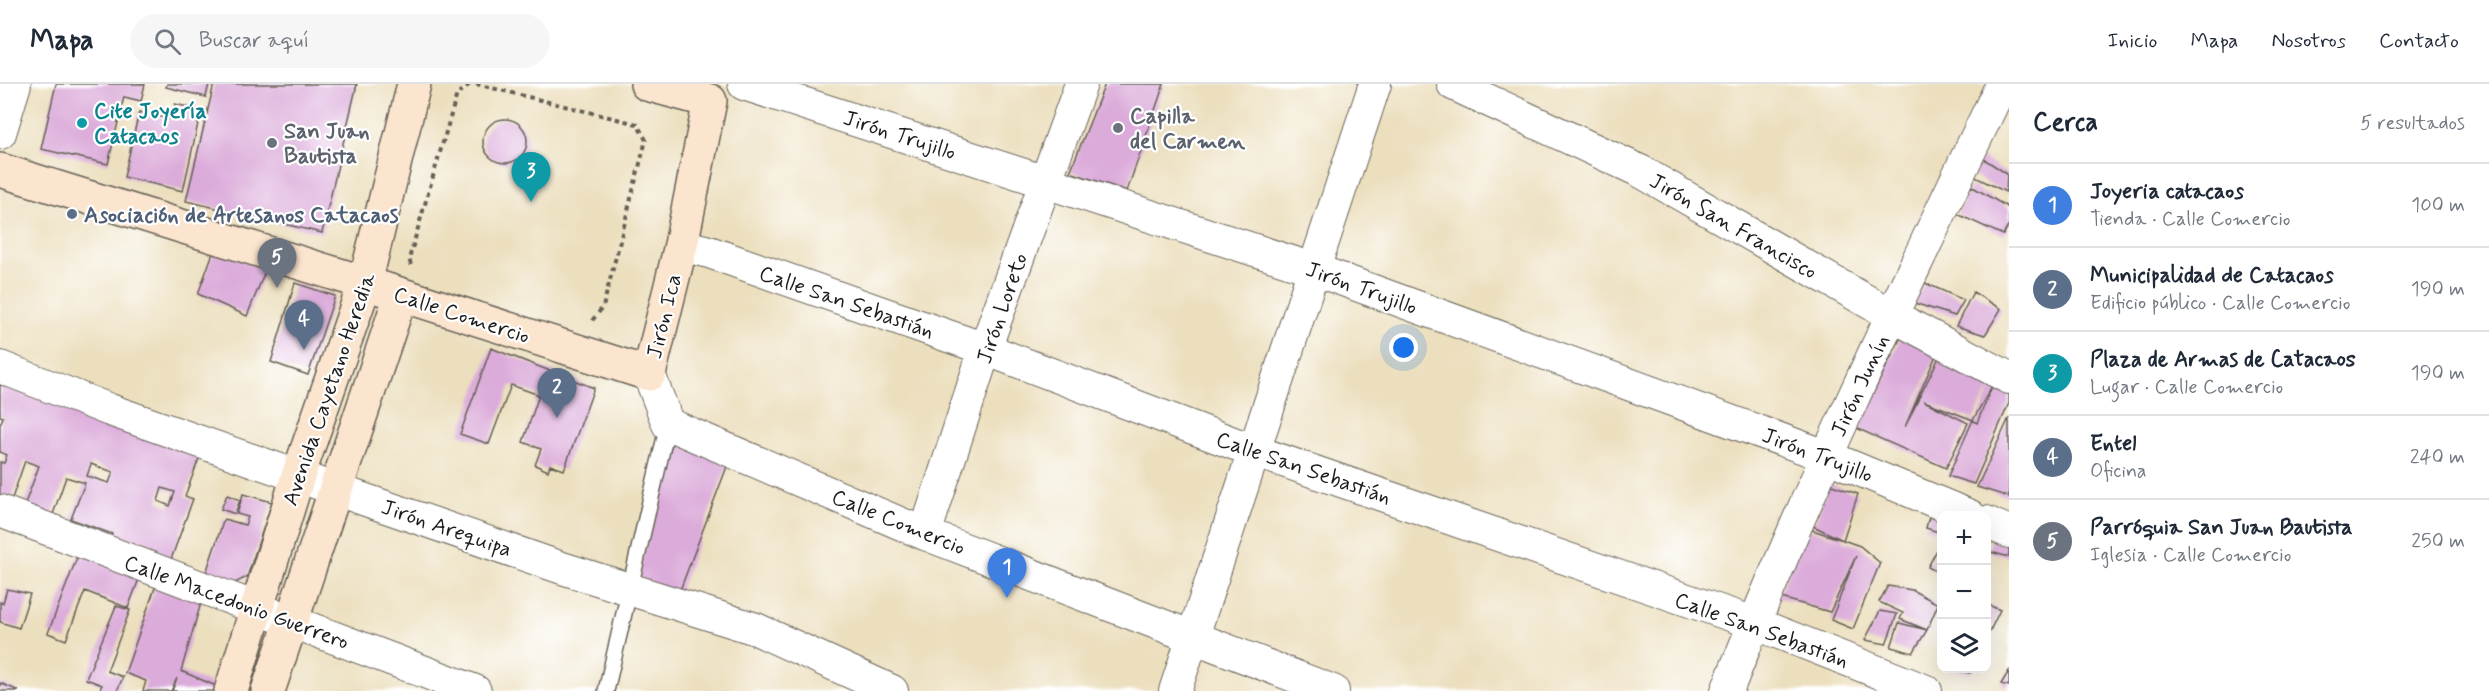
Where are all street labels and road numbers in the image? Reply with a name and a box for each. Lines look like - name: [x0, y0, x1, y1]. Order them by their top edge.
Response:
- street label: Jirón Trujillo: [840, 105, 959, 167]
- street label: Jirón San Francisco: [1644, 167, 1822, 286]
- street label: Jirón Loreto: [971, 250, 1035, 368]
- street label: Jirón Trujillo: [1302, 256, 1421, 322]
- street label: Calle San Sebastián: [755, 260, 938, 346]
- street label: Avenida Cayetano Heredia: [277, 269, 383, 510]
- street label: Jirón Ica: [641, 271, 689, 362]
- street label: Calle Comercio: [390, 281, 533, 351]
- street label: Jirón Junín: [1825, 330, 1897, 441]
- street label: Jirón Trujillo: [1758, 422, 1877, 490]
- street label: Calle San Sebastián: [1212, 426, 1395, 512]
- street label: Calle Comercio: [827, 483, 969, 562]
- street label: Jirón Arequipa: [377, 493, 515, 564]
- street label: Calle Macedonio Guerrero: [120, 549, 353, 657]
- street label: Calle San Sebastián: [1670, 586, 1852, 675]

